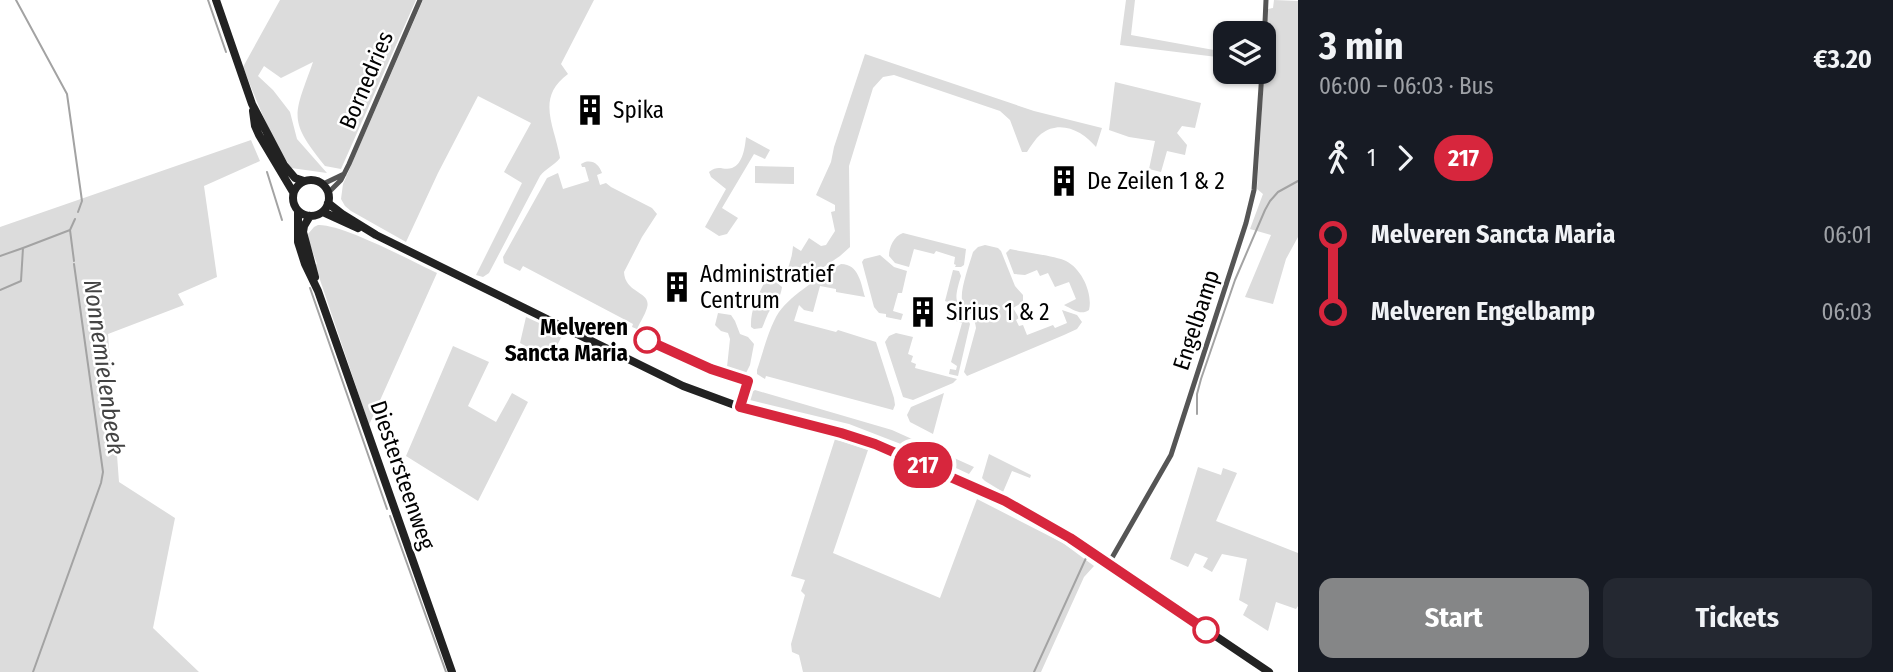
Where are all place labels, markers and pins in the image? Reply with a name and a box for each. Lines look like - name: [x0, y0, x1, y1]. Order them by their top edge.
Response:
- building icon: Spika: [573, 93, 607, 127]
- place label: Spika: [613, 96, 664, 124]
- building icon: De Zeilen 1 & 2: [1047, 164, 1081, 198]
- place label: De Zeilen 1 & 2: [1087, 167, 1225, 195]
- place label: Administratief Centrum: [700, 260, 835, 314]
- building icon: Administratief Centrum: [660, 270, 694, 304]
- building icon: Sirius 1 & 2: [906, 295, 940, 329]
- place label: Sirius 1 & 2: [946, 298, 1050, 326]
- place label: Melveren Sancta Maria: [505, 313, 628, 367]
- marker: Melveren Sancta Maria: [634, 327, 660, 353]
- unlabelled marker: [1193, 617, 1219, 643]

